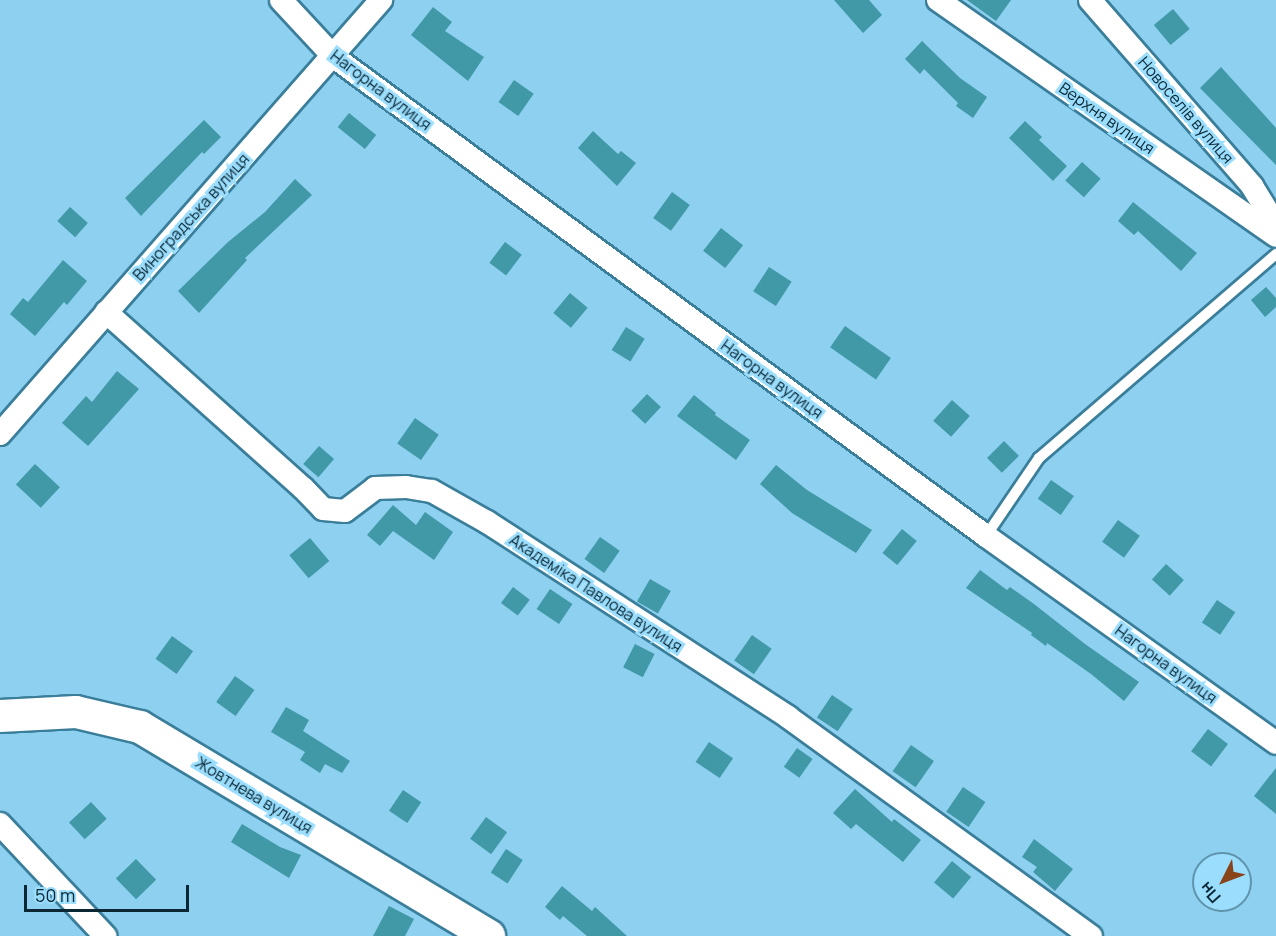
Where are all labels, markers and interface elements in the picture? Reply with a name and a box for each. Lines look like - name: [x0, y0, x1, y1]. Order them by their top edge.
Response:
- street label: Нагорна вулиця: [327, 46, 435, 134]
- street label: Новоселів вулиця: [1134, 53, 1238, 167]
- street label: Верхня вулиця: [1056, 78, 1158, 158]
- street label: Виноградська вулиця: [129, 150, 253, 284]
- street label: Нагорна вулиця: [717, 336, 827, 422]
- street label: Академіка Павлова вулиця: [506, 530, 686, 656]
- street label: Нагорна вулиця: [1111, 621, 1221, 707]
- street label: Жовтнева вулиця: [192, 753, 316, 837]
- north arrow: [1192, 852, 1252, 912]
- scale bar: [27, 873, 192, 911]
- text: Пн: [1195, 877, 1225, 908]
- text: 50 m: [35, 883, 75, 907]

